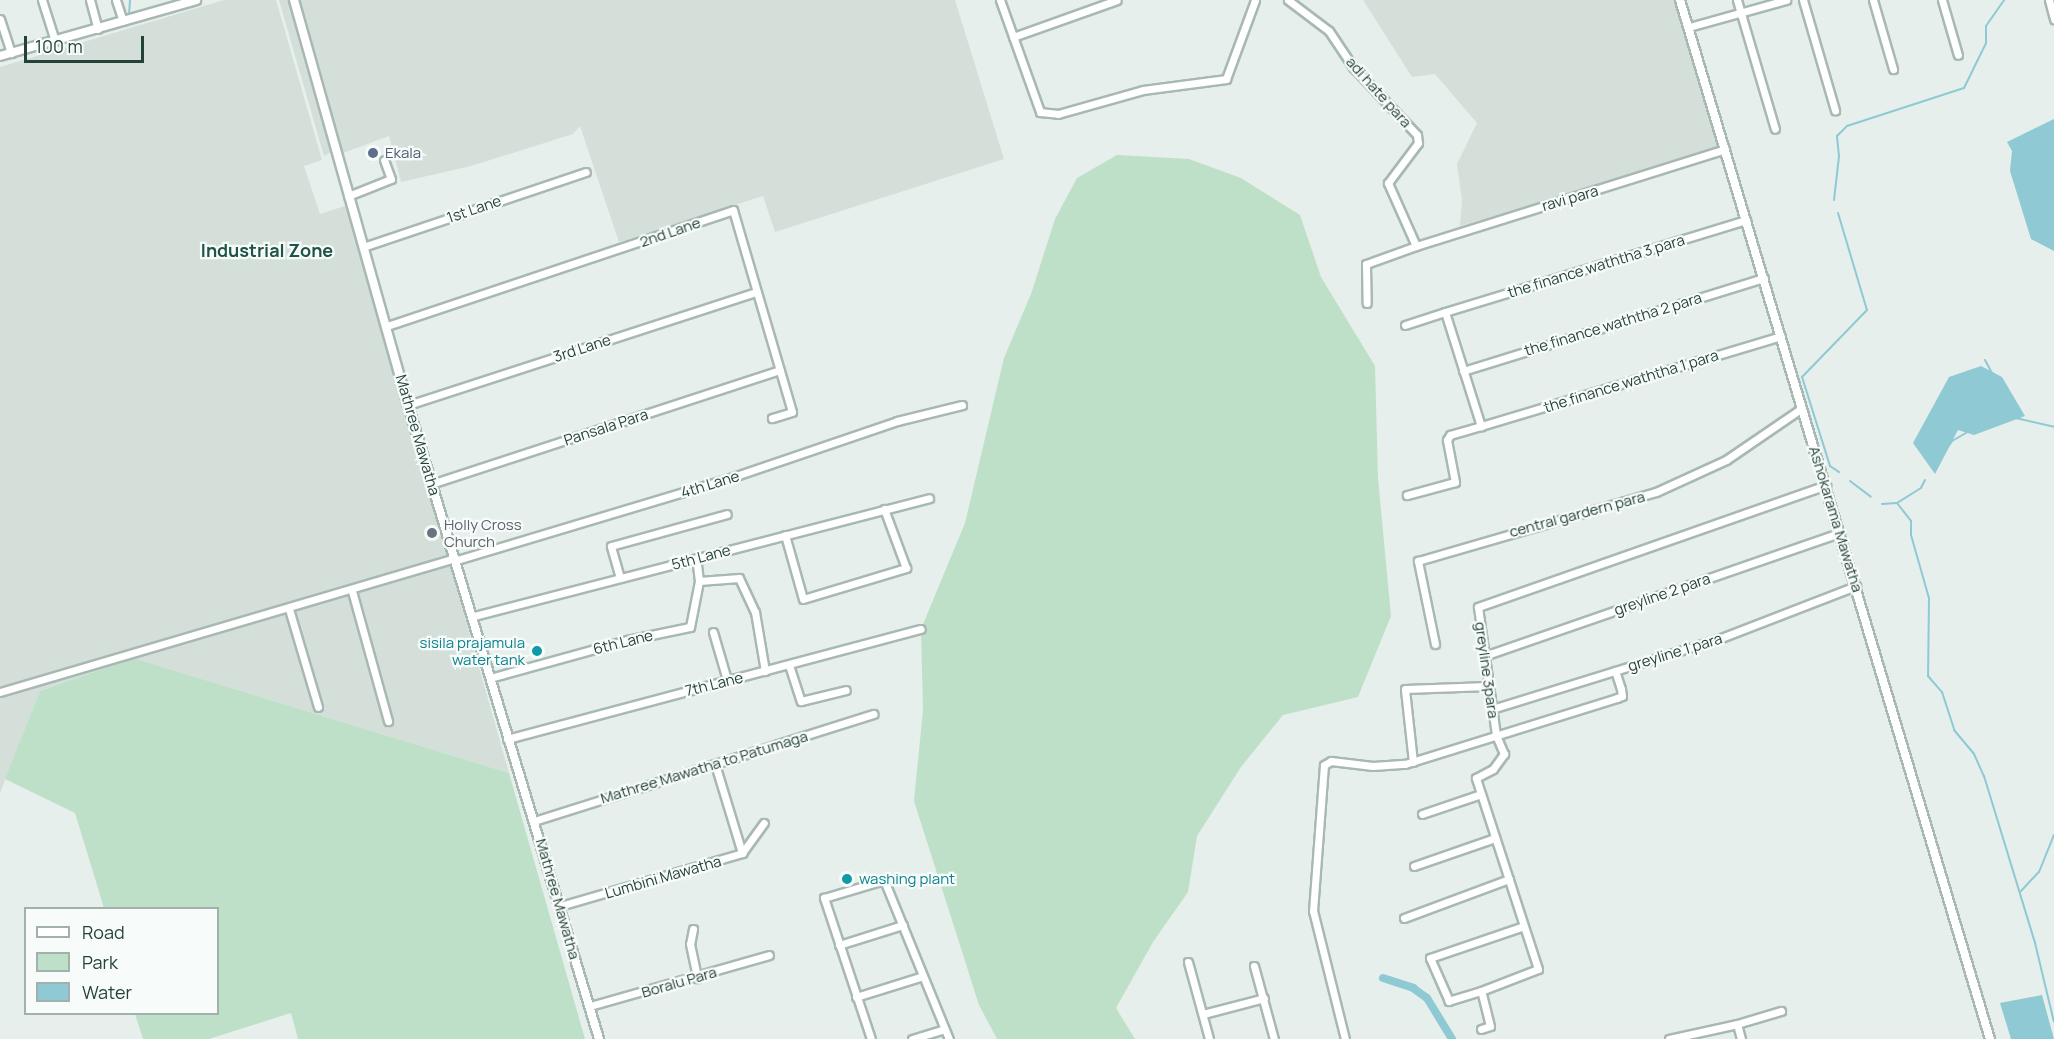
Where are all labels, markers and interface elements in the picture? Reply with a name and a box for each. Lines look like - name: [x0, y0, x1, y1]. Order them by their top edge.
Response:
- scale bar: [27, 24, 147, 62]
- text: 100 m: [35, 34, 83, 58]
- street label: adi hate para: [1343, 53, 1415, 131]
- place label: Ekala: [385, 144, 421, 162]
- marker: Ekala: [366, 146, 380, 160]
- street label: ravi para: [1540, 181, 1600, 215]
- street label: 1st Lane: [444, 191, 504, 227]
- street label: 2nd Lane: [637, 213, 703, 251]
- street label: the finance waththa 3 para: [1505, 230, 1687, 302]
- district label: Industrial Zone: [201, 239, 333, 261]
- street label: the finance waththa 2 para: [1522, 288, 1704, 360]
- street label: 3rd Lane: [551, 330, 613, 366]
- street label: the finance waththa 1 para: [1541, 346, 1721, 416]
- street label: Mathree Mawatha: [392, 372, 444, 498]
- street label: Pansala Para: [562, 405, 650, 449]
- street label: Ashokarama Mawatha: [1805, 444, 1867, 594]
- street label: 4th Lane: [678, 467, 742, 501]
- street label: central gardern para: [1507, 487, 1647, 541]
- place label: Holly Cross Church: [444, 515, 522, 550]
- marker: Holly Cross Church: [425, 526, 439, 540]
- street label: 5th Lane: [670, 541, 732, 573]
- street label: greyline 2 para: [1612, 569, 1712, 619]
- street label: greyline 3para: [1471, 621, 1503, 719]
- street label: 6th Lane: [591, 626, 655, 658]
- street label: greyline 1 para: [1626, 629, 1724, 675]
- place label: sisila prajamula water tank: [420, 633, 525, 668]
- marker: sisila prajamula water tank: [530, 644, 544, 658]
- street label: 7th Lane: [683, 668, 745, 700]
- street label: Mathree Mawatha to Patumaga: [598, 727, 810, 807]
- street label: Mathree Mawatha: [532, 836, 584, 962]
- street label: Lumbini Mawatha: [603, 852, 723, 902]
- place label: washing plant: [859, 870, 955, 888]
- marker: washing plant: [840, 872, 854, 886]
- legend: [24, 907, 219, 1015]
- text: Road: [82, 920, 125, 944]
- text: Park: [82, 950, 118, 974]
- street label: Boralu Para: [639, 963, 719, 1001]
- text: Water: [82, 980, 132, 1004]

